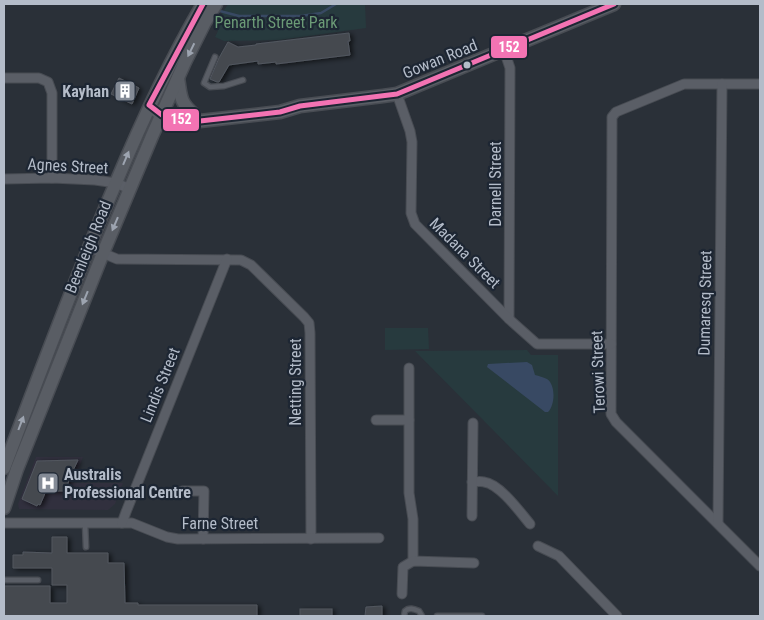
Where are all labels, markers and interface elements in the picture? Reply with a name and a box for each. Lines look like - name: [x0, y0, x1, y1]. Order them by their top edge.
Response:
- park label: Penarth Street Park: [215, 13, 338, 32]
- street label: Gowan Road: [400, 35, 480, 83]
- line badge: 152: [490, 35, 528, 59]
- text: 152: [498, 39, 520, 55]
- one-way arrow: [187, 42, 195, 57]
- unlabelled marker: [462, 60, 472, 70]
- building icon: Kayhan: [113, 79, 137, 103]
- place label: Kayhan: [62, 82, 109, 101]
- line badge: 152: [162, 108, 200, 132]
- text: 152: [170, 111, 192, 127]
- street label: Darnell Street: [486, 141, 505, 227]
- one-way arrow: [123, 151, 131, 165]
- street label: Agnes Street: [27, 154, 109, 178]
- street label: Beenleigh Road: [61, 198, 115, 296]
- street label: Madana Street: [426, 214, 504, 292]
- one-way arrow: [111, 217, 119, 231]
- street label: Dumaresq Street: [695, 250, 715, 356]
- one-way arrow: [81, 291, 88, 306]
- street label: Terowi Street: [587, 330, 609, 414]
- street label: Netting Street: [286, 338, 305, 426]
- street label: Lindis Street: [136, 345, 184, 425]
- one-way arrow: [18, 415, 25, 430]
- place label: Australis Professional Centre: [64, 465, 191, 502]
- hospital icon: Australis Professional Centre: [36, 471, 60, 495]
- street label: Farne Street: [182, 514, 258, 533]

